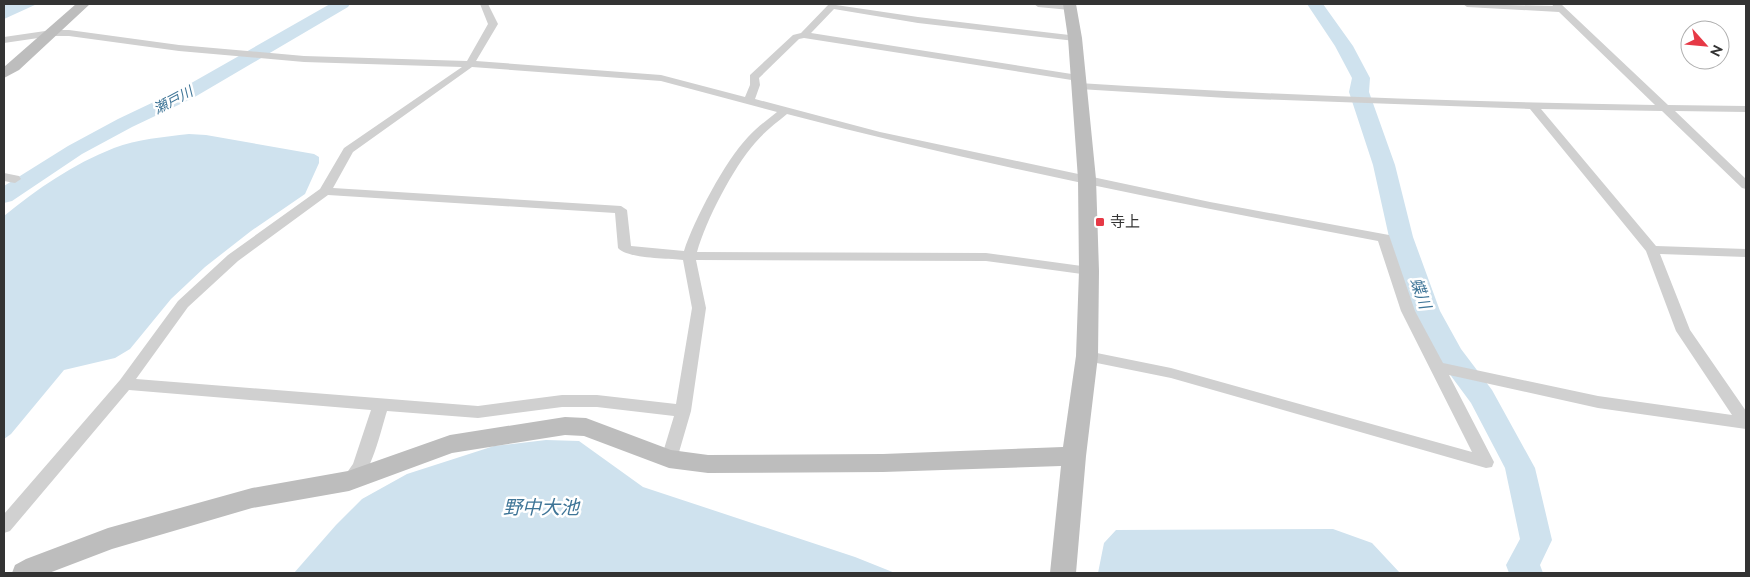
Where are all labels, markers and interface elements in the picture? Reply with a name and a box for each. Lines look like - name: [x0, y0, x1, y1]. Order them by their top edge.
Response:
- north arrow: [1680, 20, 1730, 70]
- text: N: [1707, 43, 1726, 59]
- water label: 瀬戸川: [151, 82, 197, 117]
- place label: 寺上: [1110, 213, 1140, 231]
- marker: 寺上: [1094, 216, 1106, 228]
- water label: 蝶川: [1406, 275, 1436, 313]
- water label: 野中大池: [503, 496, 581, 518]

